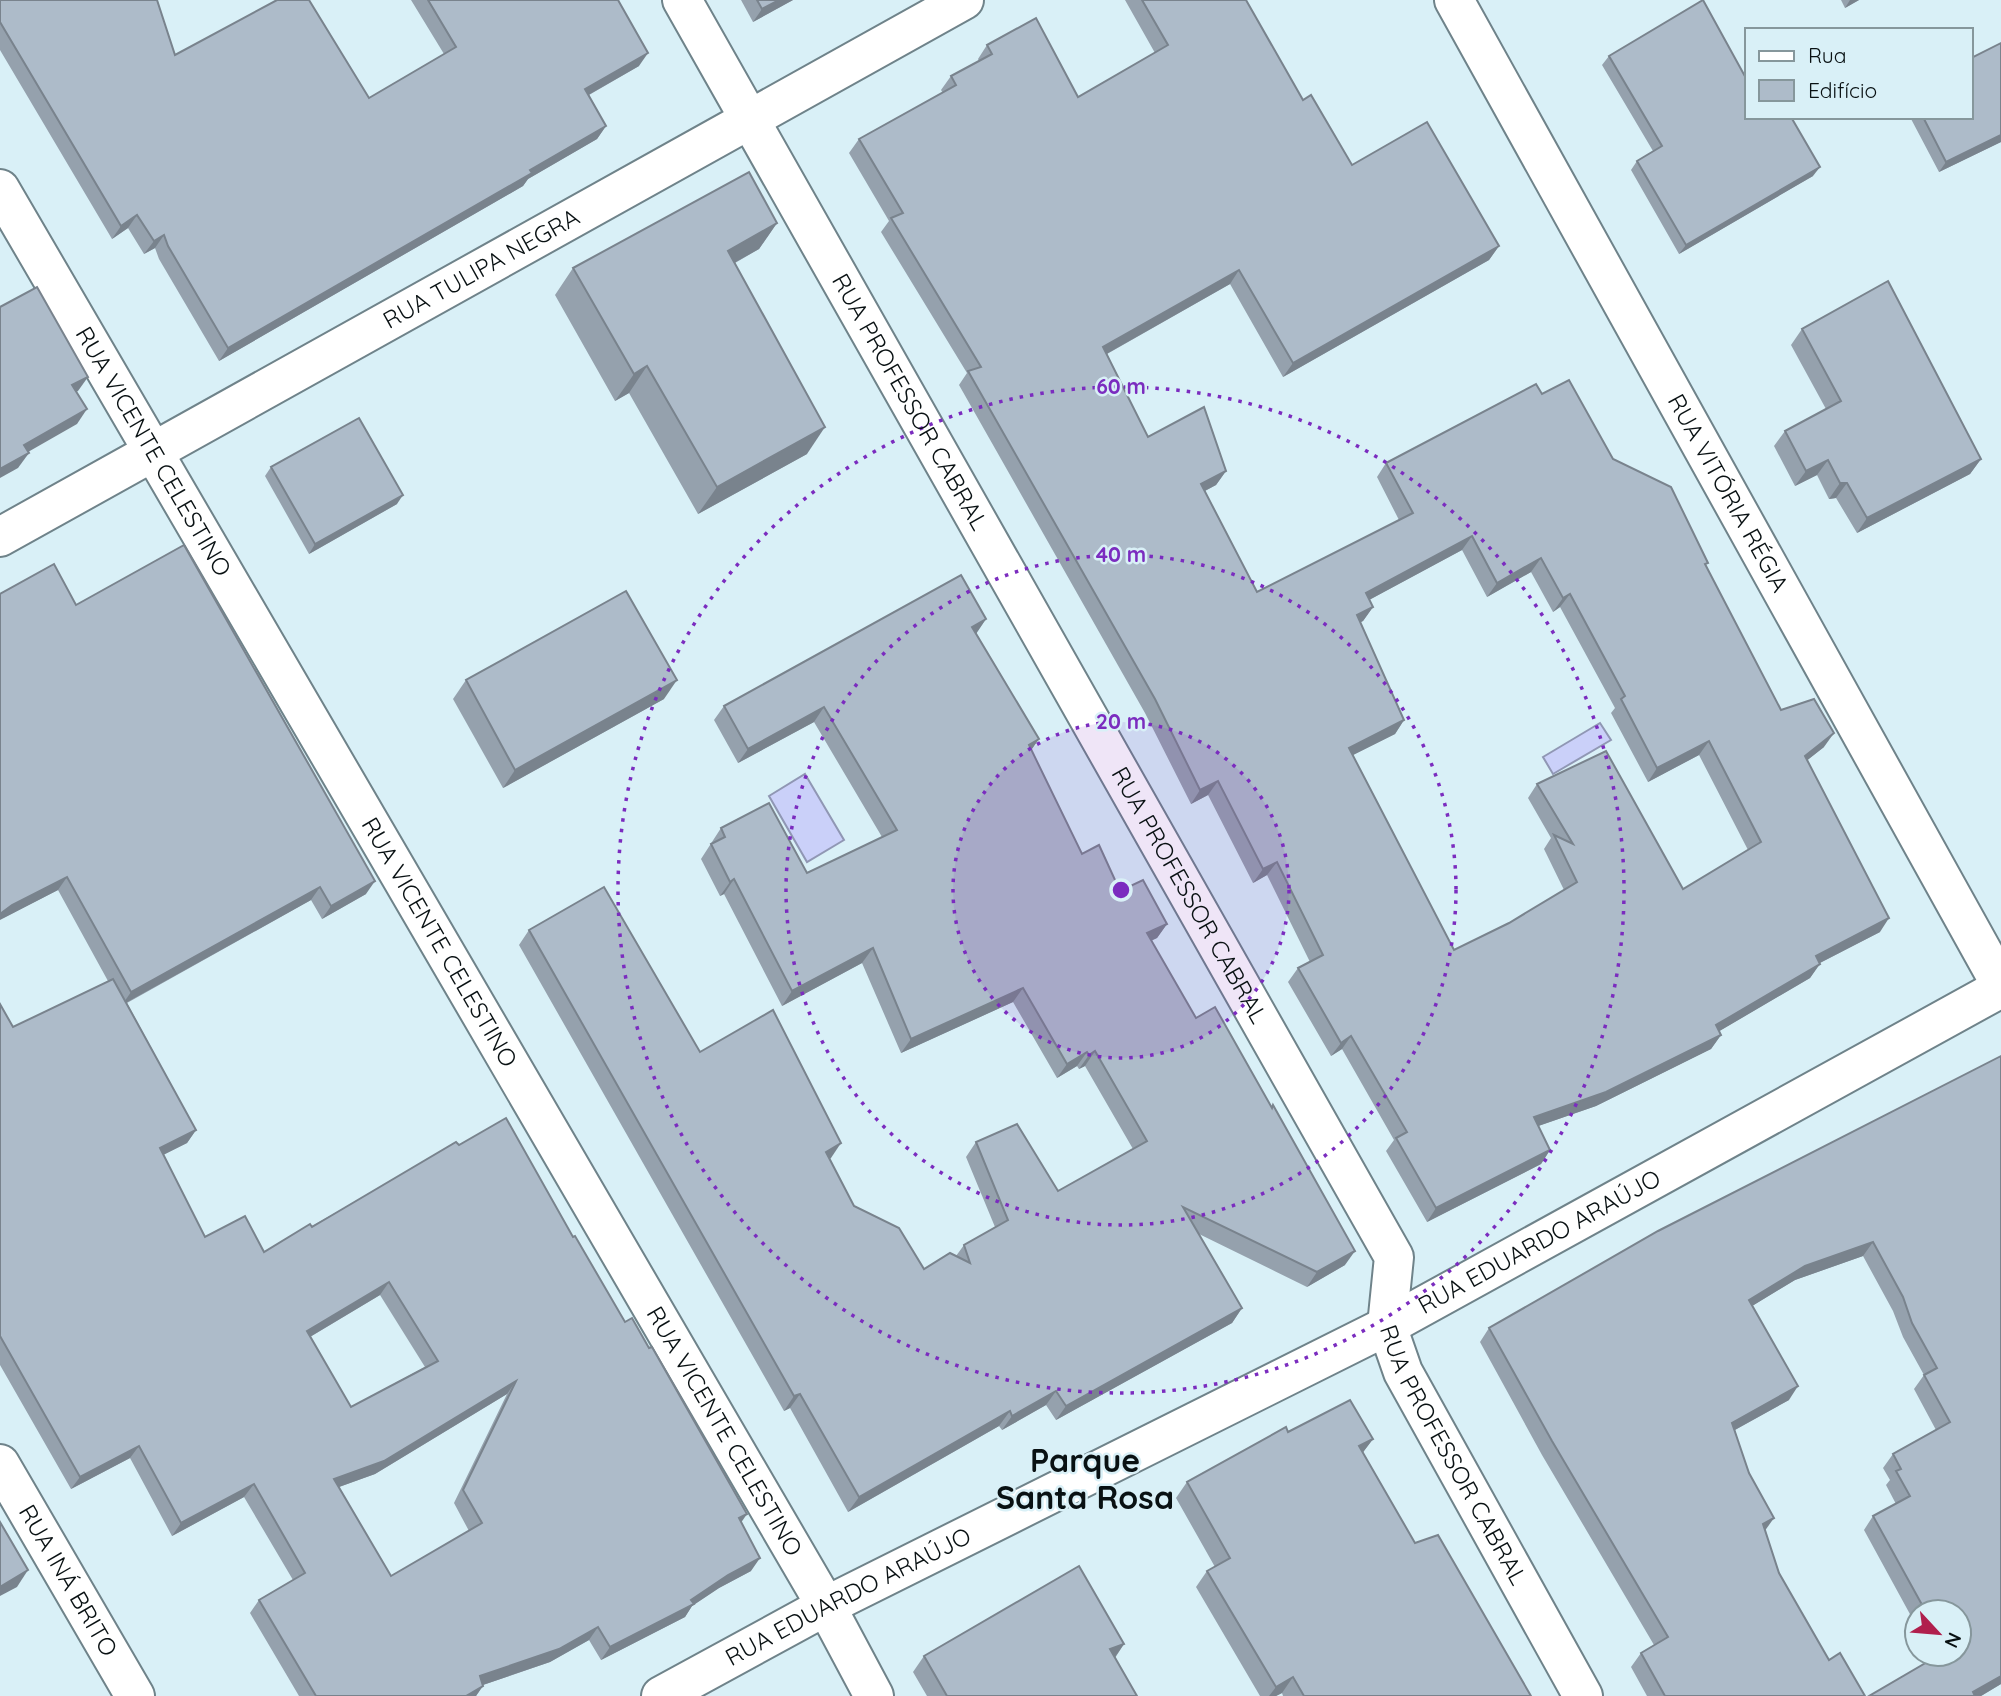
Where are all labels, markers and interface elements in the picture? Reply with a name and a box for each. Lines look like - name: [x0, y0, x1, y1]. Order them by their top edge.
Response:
- legend: [1745, 28, 1973, 119]
- text: Rua: [1808, 42, 1847, 68]
- text: Edifício: [1808, 77, 1877, 103]
- street label: RUA TULIPA NEGRA: [377, 201, 584, 335]
- street label: RUA PROFESSOR CABRAL: [826, 268, 995, 535]
- street label: RUA VICENTE CELESTINO: [69, 321, 238, 581]
- text: 60 m: [1096, 373, 1146, 399]
- street label: RUA VITÓRIA RÉGIA: [1662, 388, 1796, 597]
- text: 40 m: [1096, 541, 1146, 567]
- text: 20 m: [1096, 708, 1146, 734]
- street label: RUA PROFESSOR CABRAL: [1105, 761, 1275, 1029]
- street label: RUA VICENTE CELESTINO: [356, 812, 524, 1072]
- centre of rings: [1109, 878, 1133, 902]
- street label: RUA EDUARDO ARAÚJO: [1412, 1162, 1666, 1320]
- street label: RUA VICENTE CELESTINO: [641, 1301, 810, 1561]
- street label: RUA PROFESSOR CABRAL: [1374, 1321, 1534, 1590]
- district label: Parque Santa Rosa: [996, 1440, 1174, 1517]
- street label: RUA INÁ BRITO: [13, 1499, 125, 1661]
- street label: RUA EDUARDO ARAÚJO: [720, 1520, 976, 1672]
- north arrow: [1903, 1598, 1973, 1668]
- text: N: [1939, 1629, 1967, 1652]

